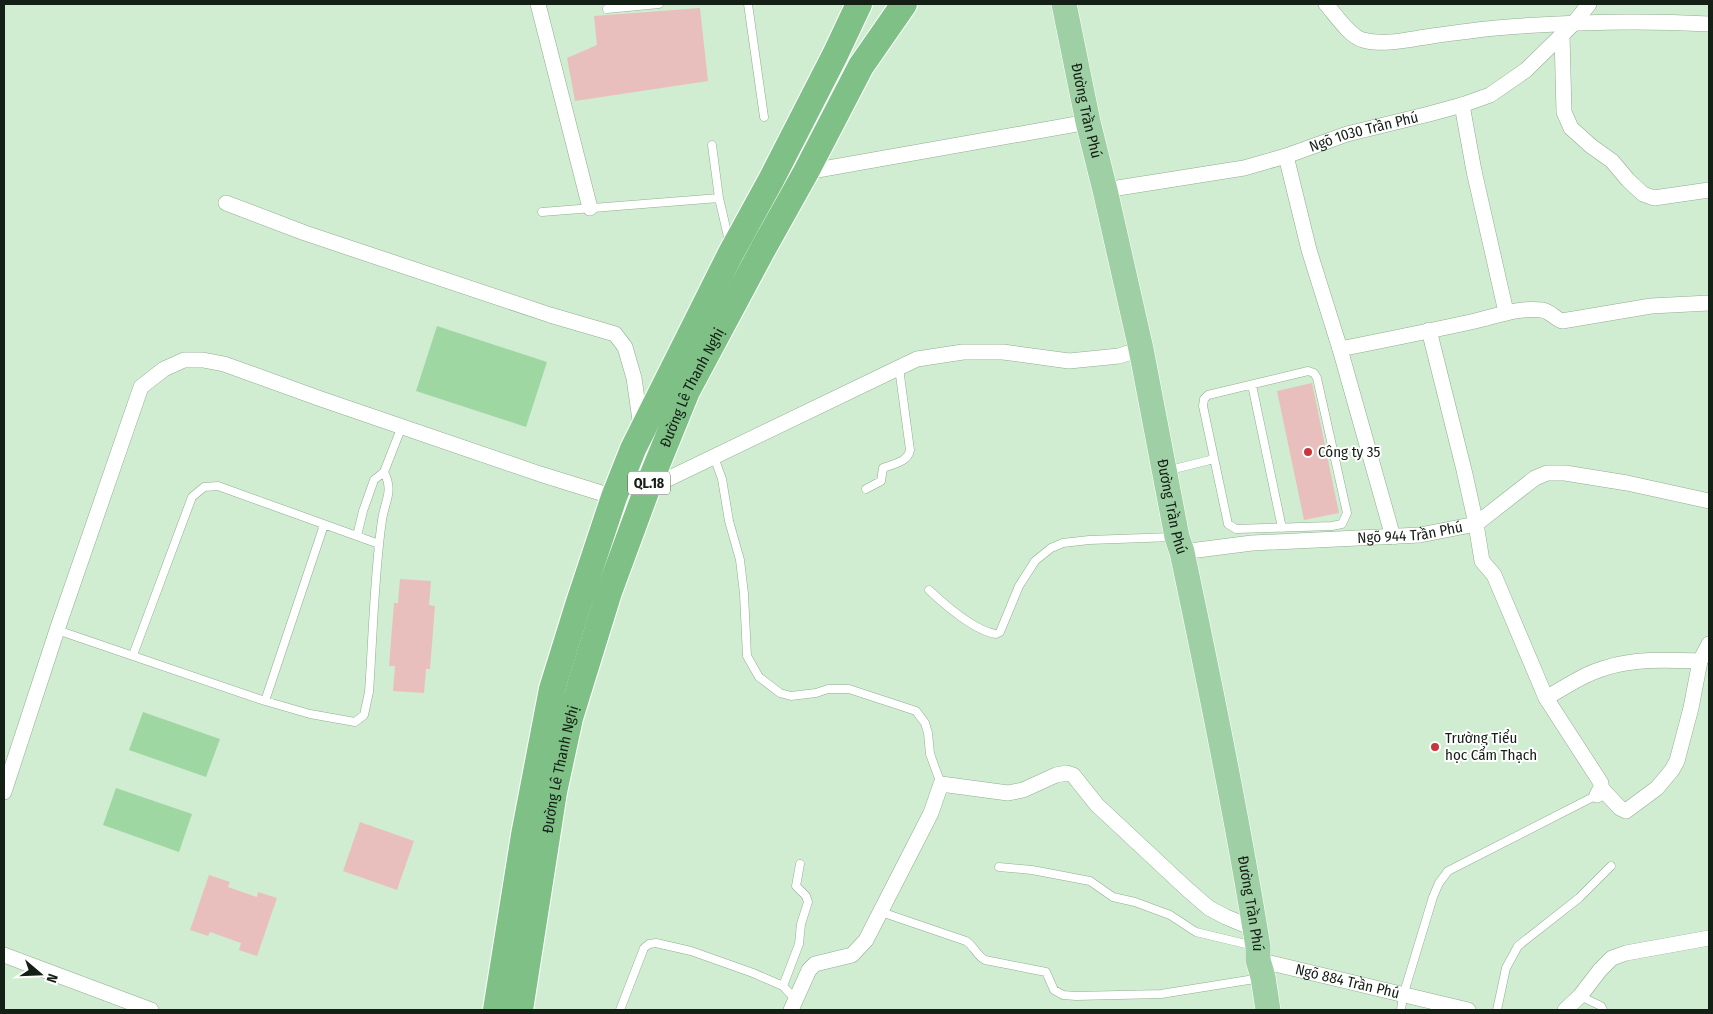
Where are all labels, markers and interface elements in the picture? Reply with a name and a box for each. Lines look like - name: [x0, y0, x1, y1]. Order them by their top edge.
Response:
- street label: Đường Trần Phú: [1067, 62, 1106, 160]
- street label: Ngõ 1030 Trần Phú: [1307, 108, 1420, 156]
- street label: Đường Lê Thanh Nghị: [656, 325, 728, 450]
- place label: Công ty 35: [1318, 443, 1381, 461]
- marker: Công ty 35: [1302, 446, 1314, 458]
- street label: Đường Trần Phú: [1153, 457, 1191, 556]
- road number: QL.18: [628, 472, 670, 494]
- street label: Ngõ 944 Trần Phú: [1357, 518, 1464, 547]
- street label: Đường Lê Thanh Nghị: [539, 703, 582, 835]
- place label: Trường Tiểu học Cẩm Thạch: [1445, 729, 1537, 764]
- marker: Trường Tiểu học Cẩm Thạch: [1429, 741, 1441, 753]
- street label: Đường Trần Phú: [1234, 854, 1267, 951]
- north arrow: [15, 949, 65, 999]
- street label: Ngõ 884 Trần Phú: [1294, 960, 1401, 1002]
- text: N: [42, 971, 61, 985]

